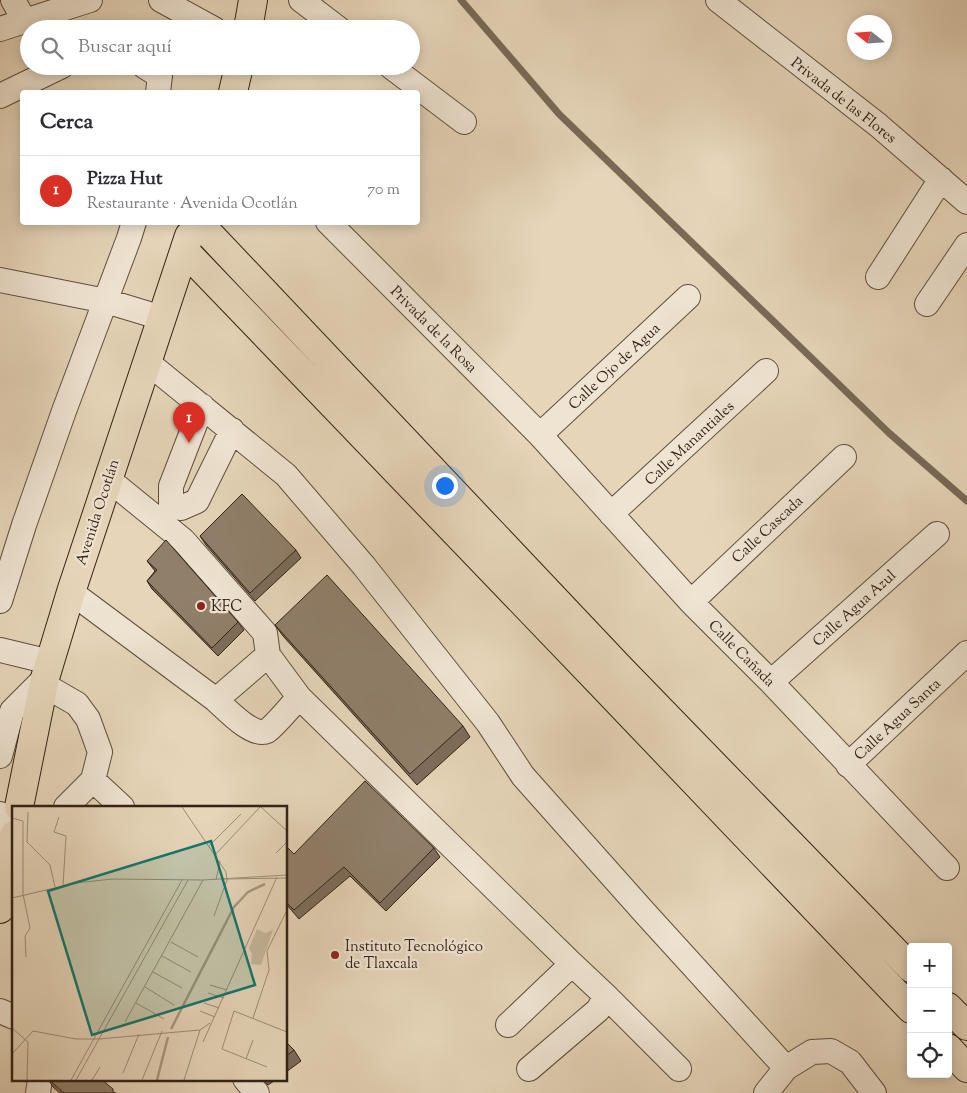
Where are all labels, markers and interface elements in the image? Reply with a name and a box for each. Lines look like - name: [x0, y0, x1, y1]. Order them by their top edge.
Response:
- north arrow: [847, 15, 892, 60]
- search box: [20, 20, 420, 75]
- icon: search: [38, 34, 66, 62]
- text: Buscar aquí: [78, 34, 172, 61]
- street label: Privada de las Flores: [786, 53, 900, 149]
- text: Cerca: [40, 108, 93, 138]
- text: Pizza Hut: [87, 166, 163, 193]
- text: 1: [53, 179, 59, 202]
- text: 70 m: [367, 179, 400, 202]
- text: Restaurante · Avenida Ocotlán: [87, 193, 298, 216]
- street label: Privada de la Rosa: [385, 282, 481, 378]
- street label: Calle Ojo de Agua: [564, 319, 666, 415]
- street label: Calle Manantiales: [641, 397, 740, 491]
- pin: 1: [173, 402, 205, 443]
- street label: Avenida Ocotlán: [71, 457, 125, 568]
- your location: [432, 473, 458, 499]
- street label: Calle Cascada: [728, 491, 808, 569]
- street label: Calle Agua Azul: [809, 566, 901, 652]
- place label: KFC: [211, 597, 242, 618]
- marker: KFC: [195, 600, 207, 612]
- street label: Calle Cañada: [703, 616, 779, 692]
- street label: Calle Agua Santa: [850, 674, 946, 766]
- inset map: [12, 806, 288, 1080]
- place label: Instituto Tecnológico de Tlaxcala: [345, 937, 483, 975]
- map controls: [907, 943, 952, 1078]
- button: +: [907, 943, 952, 988]
- marker: Instituto Tecnológico de Tlaxcala: [329, 949, 341, 961]
- button: −: [907, 988, 952, 1033]
- button: locate: [907, 1033, 952, 1078]

